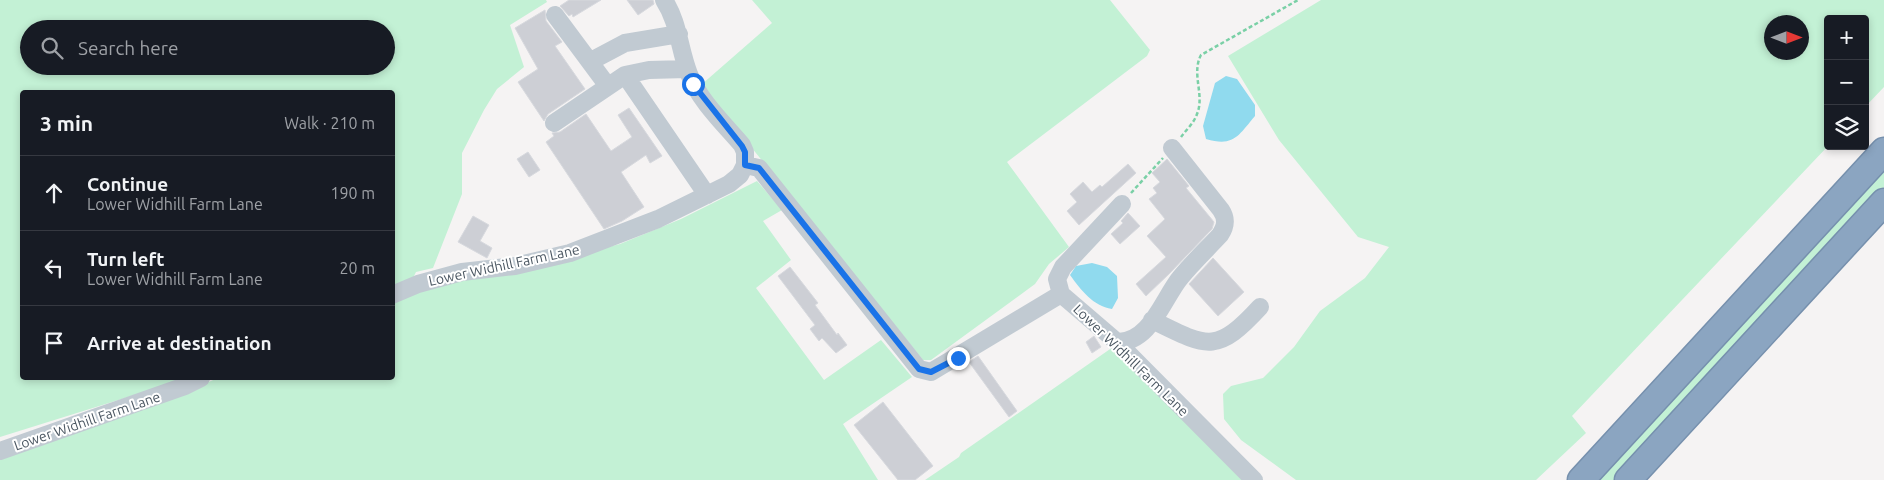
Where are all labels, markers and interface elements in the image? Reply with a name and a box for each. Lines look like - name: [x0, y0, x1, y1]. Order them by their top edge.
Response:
- north arrow: [1764, 15, 1809, 60]
- map controls: [1824, 15, 1869, 150]
- button: +: [1824, 15, 1869, 60]
- search box: [20, 20, 395, 75]
- icon: search: [38, 34, 66, 62]
- text: Search here: [78, 37, 178, 59]
- button: −: [1824, 60, 1869, 105]
- route start: [682, 73, 705, 96]
- button: layers: [1824, 105, 1869, 150]
- text: 3 min: [40, 111, 93, 135]
- text: Walk · 210 m: [284, 114, 375, 132]
- text: Continue: [87, 173, 168, 195]
- icon: ahead: [40, 179, 68, 207]
- text: 190 m: [330, 184, 375, 202]
- text: Lower Widhill Farm Lane: [87, 195, 263, 213]
- street label: Lower Widhill Farm Lane: [427, 241, 581, 289]
- text: Turn left: [87, 248, 165, 270]
- icon: left: [40, 254, 68, 282]
- text: 20 m: [339, 259, 375, 277]
- text: Lower Widhill Farm Lane: [87, 270, 263, 288]
- street label: Lower Widhill Farm Lane: [1070, 301, 1192, 419]
- icon: arrive: [40, 329, 68, 357]
- text: Arrive at destination: [87, 332, 272, 354]
- route end: [947, 347, 970, 370]
- street label: Lower Widhill Farm Lane: [12, 388, 162, 454]

